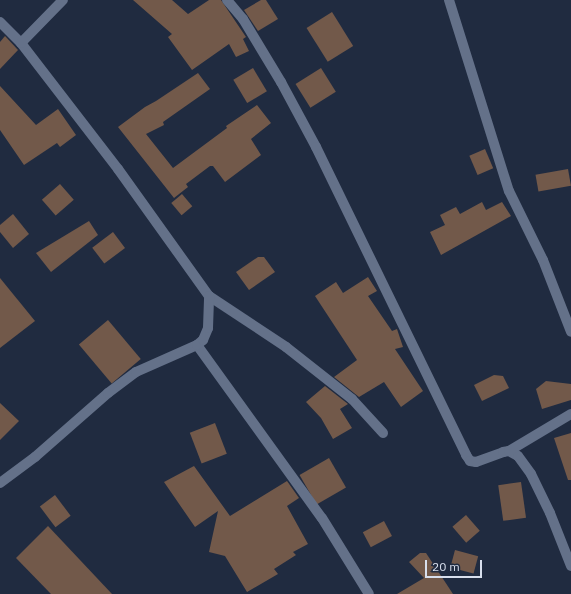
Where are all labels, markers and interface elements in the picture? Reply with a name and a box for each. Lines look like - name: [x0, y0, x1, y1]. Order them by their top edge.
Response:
- scale bar: [427, 552, 484, 578]
- text: 20 m: [432, 559, 460, 574]

